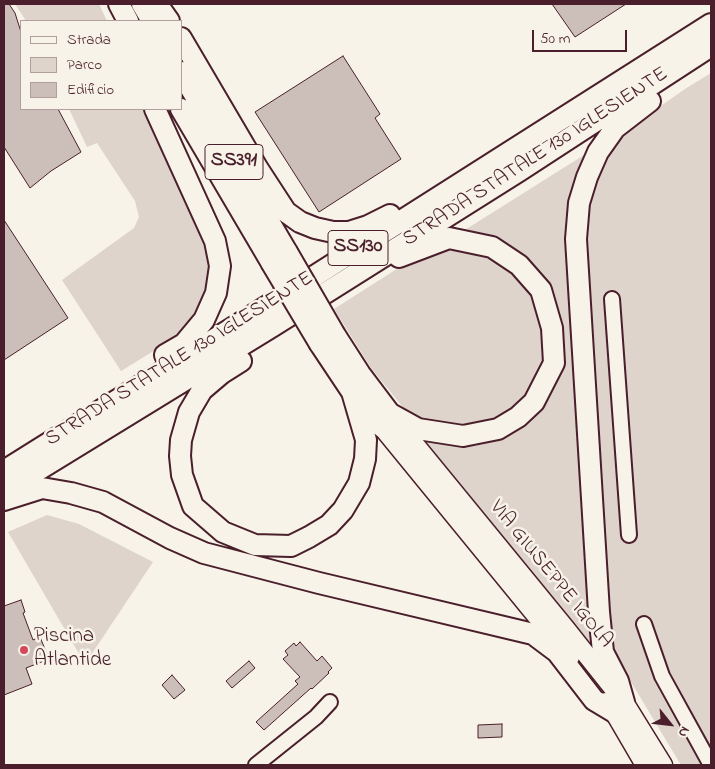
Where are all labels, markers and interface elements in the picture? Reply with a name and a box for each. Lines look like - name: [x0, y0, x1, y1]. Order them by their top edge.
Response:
- legend: [20, 20, 182, 110]
- scale bar: [535, 20, 630, 52]
- text: 50 m: [540, 28, 570, 50]
- text: Strada: [67, 29, 111, 51]
- text: Parco: [67, 54, 102, 76]
- street label: STRADA STATALE 130 IGLESIENTE: [399, 63, 673, 253]
- text: Edificio: [67, 79, 114, 101]
- road number: SS391: [205, 144, 263, 180]
- road number: SS130: [328, 230, 388, 266]
- street label: STRADA STATALE 130 IGLESIENTE: [41, 267, 319, 453]
- street label: VIA GIUSEPPE IGOLA: [483, 496, 617, 654]
- place label: Piscina Atlantide: [34, 625, 111, 675]
- marker: Piscina Atlantide: [18, 644, 30, 656]
- north arrow: [645, 699, 695, 749]
- text: N: [672, 722, 695, 741]

